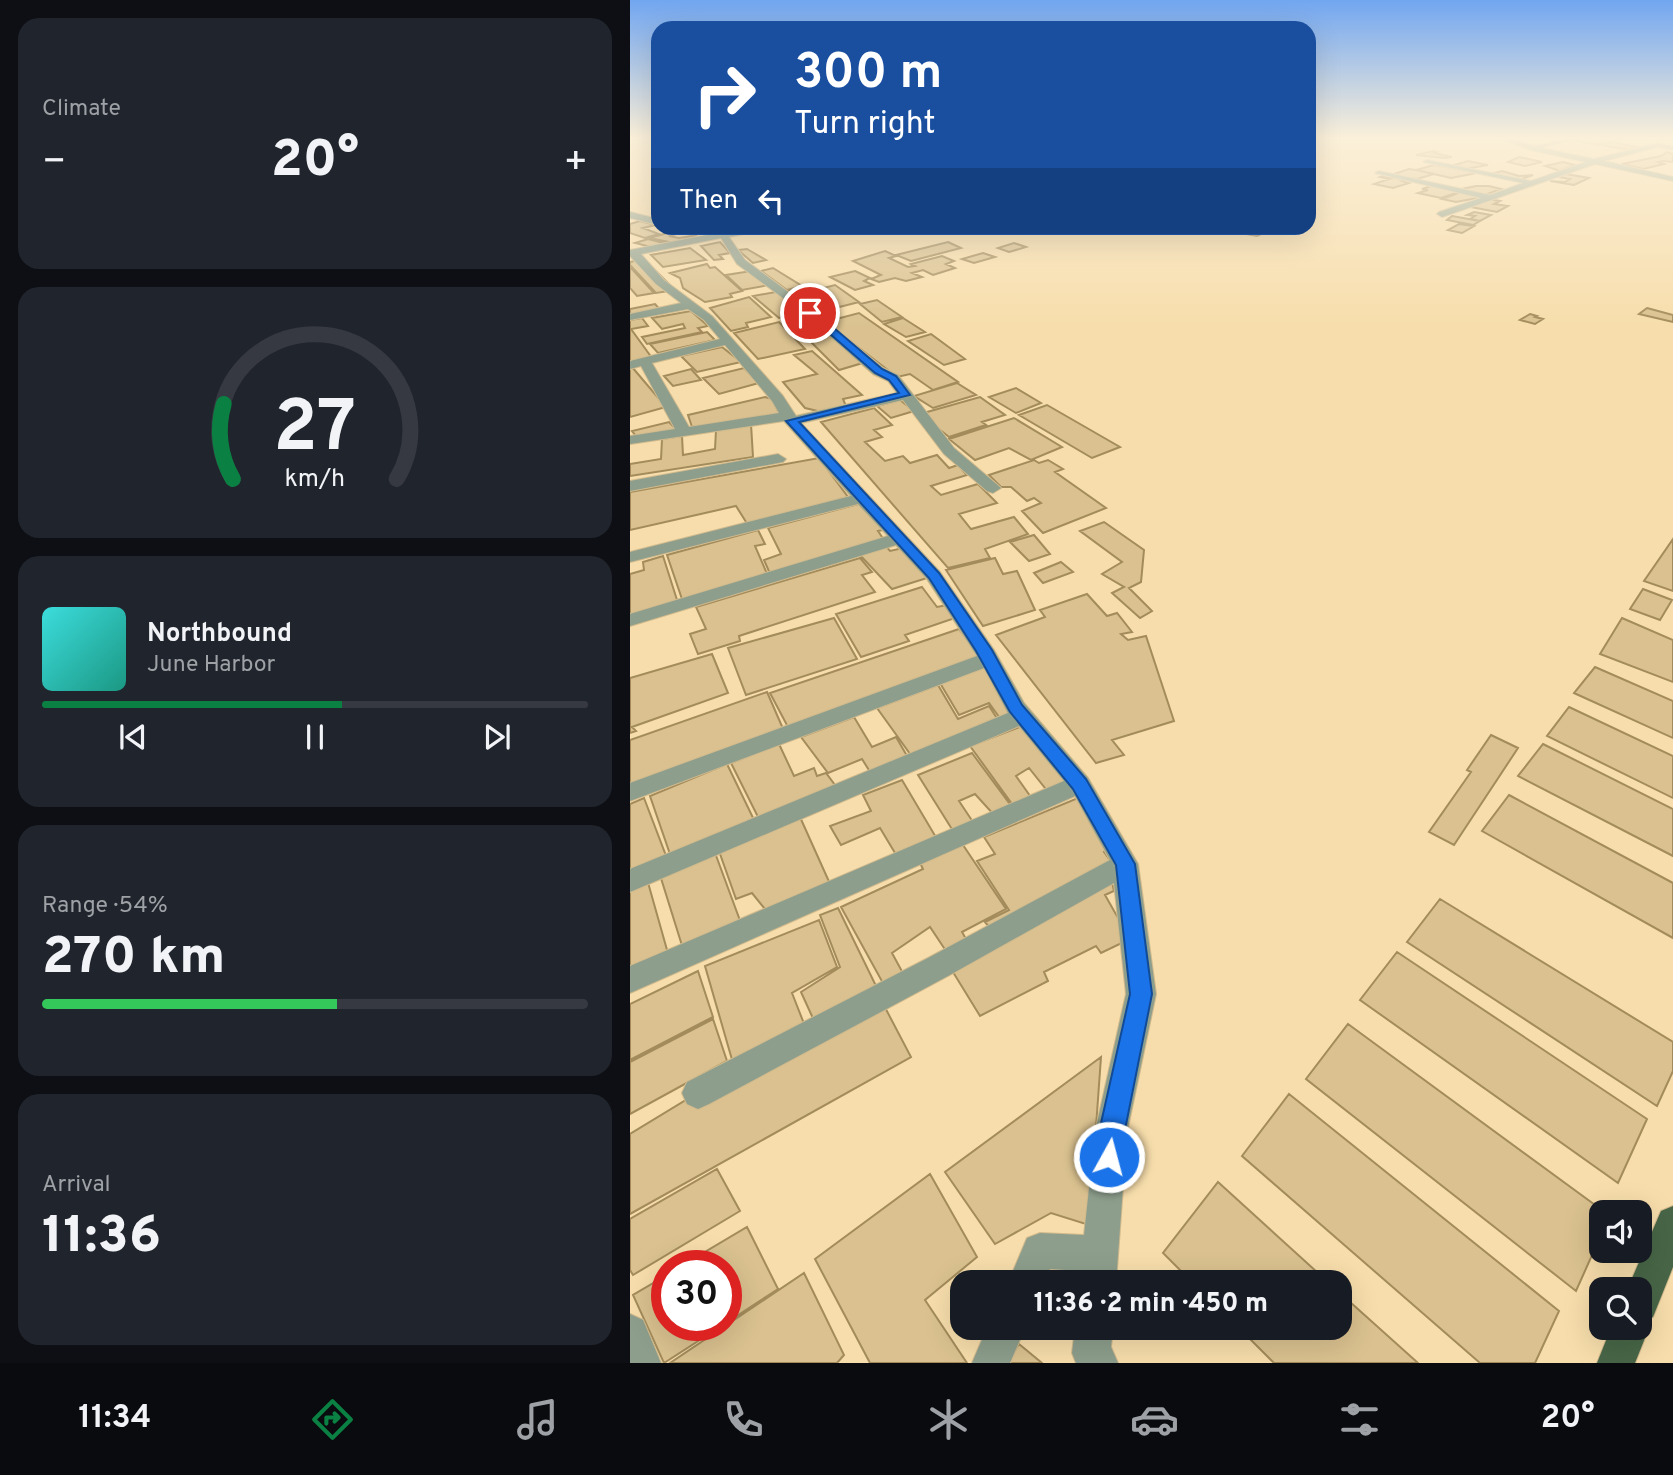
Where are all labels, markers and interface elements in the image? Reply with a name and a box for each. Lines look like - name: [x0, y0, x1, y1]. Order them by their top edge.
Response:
- text: 300 m: [794, 44, 942, 106]
- icon: right: [679, 49, 770, 140]
- text: Climate: [42, 95, 121, 124]
- text: Turn right: [794, 105, 936, 145]
- text: 20°: [271, 129, 359, 195]
- text: −: [42, 139, 67, 188]
- text: +: [563, 139, 588, 188]
- icon: left: [752, 182, 790, 220]
- text: Then: [679, 185, 738, 218]
- pin: [780, 283, 840, 343]
- icon: arrive: [791, 294, 829, 332]
- text: 27: [274, 385, 356, 477]
- text: km/h: [285, 463, 345, 495]
- text: Northbound: [147, 618, 292, 651]
- text: June Harbor: [147, 651, 275, 680]
- icon: previous: [114, 718, 152, 756]
- icon: pause: [296, 718, 334, 756]
- icon: next: [478, 718, 516, 756]
- text: Range · 54%: [42, 892, 168, 921]
- text: 270 km: [42, 926, 225, 992]
- position arrow: [1072, 1120, 1146, 1194]
- text: Arrival: [42, 1171, 111, 1200]
- map controls: [1589, 1200, 1652, 1340]
- button: sound: [1589, 1200, 1652, 1263]
- text: 11:36: [42, 1205, 161, 1271]
- speed limit sign: 30: [651, 1250, 742, 1341]
- button: search: [1589, 1277, 1652, 1340]
- text: 11:36 · 2 min · 450 m: [1034, 1288, 1268, 1321]
- icon: directions: [308, 1395, 357, 1444]
- icon: music: [513, 1395, 562, 1444]
- icon: phone: [719, 1395, 768, 1444]
- icon: climate: [924, 1395, 973, 1444]
- icon: car: [1130, 1395, 1179, 1444]
- icon: filters: [1335, 1395, 1384, 1444]
- text: 11:34: [78, 1399, 151, 1439]
- text: 20°: [1541, 1399, 1595, 1439]

